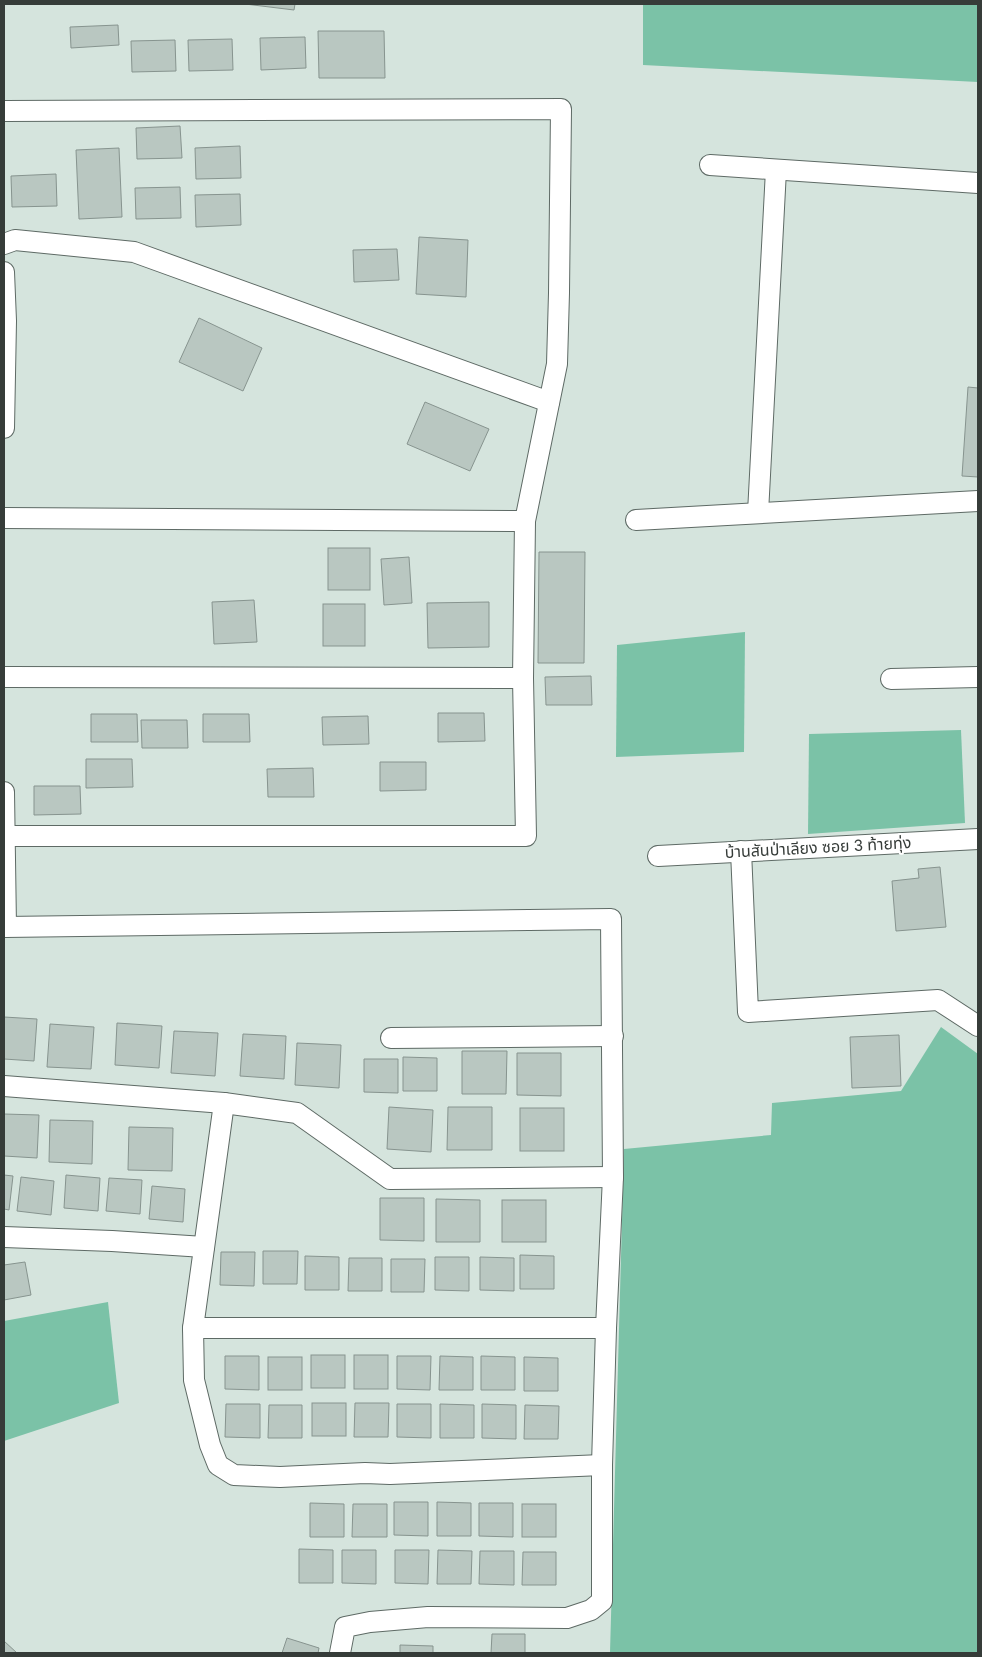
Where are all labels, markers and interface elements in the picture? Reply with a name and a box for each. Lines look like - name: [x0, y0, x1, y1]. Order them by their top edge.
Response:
- street label: บ้านสันป่าเลียง ซอย 3 ท้ายทุ่ง: [724, 834, 912, 862]

